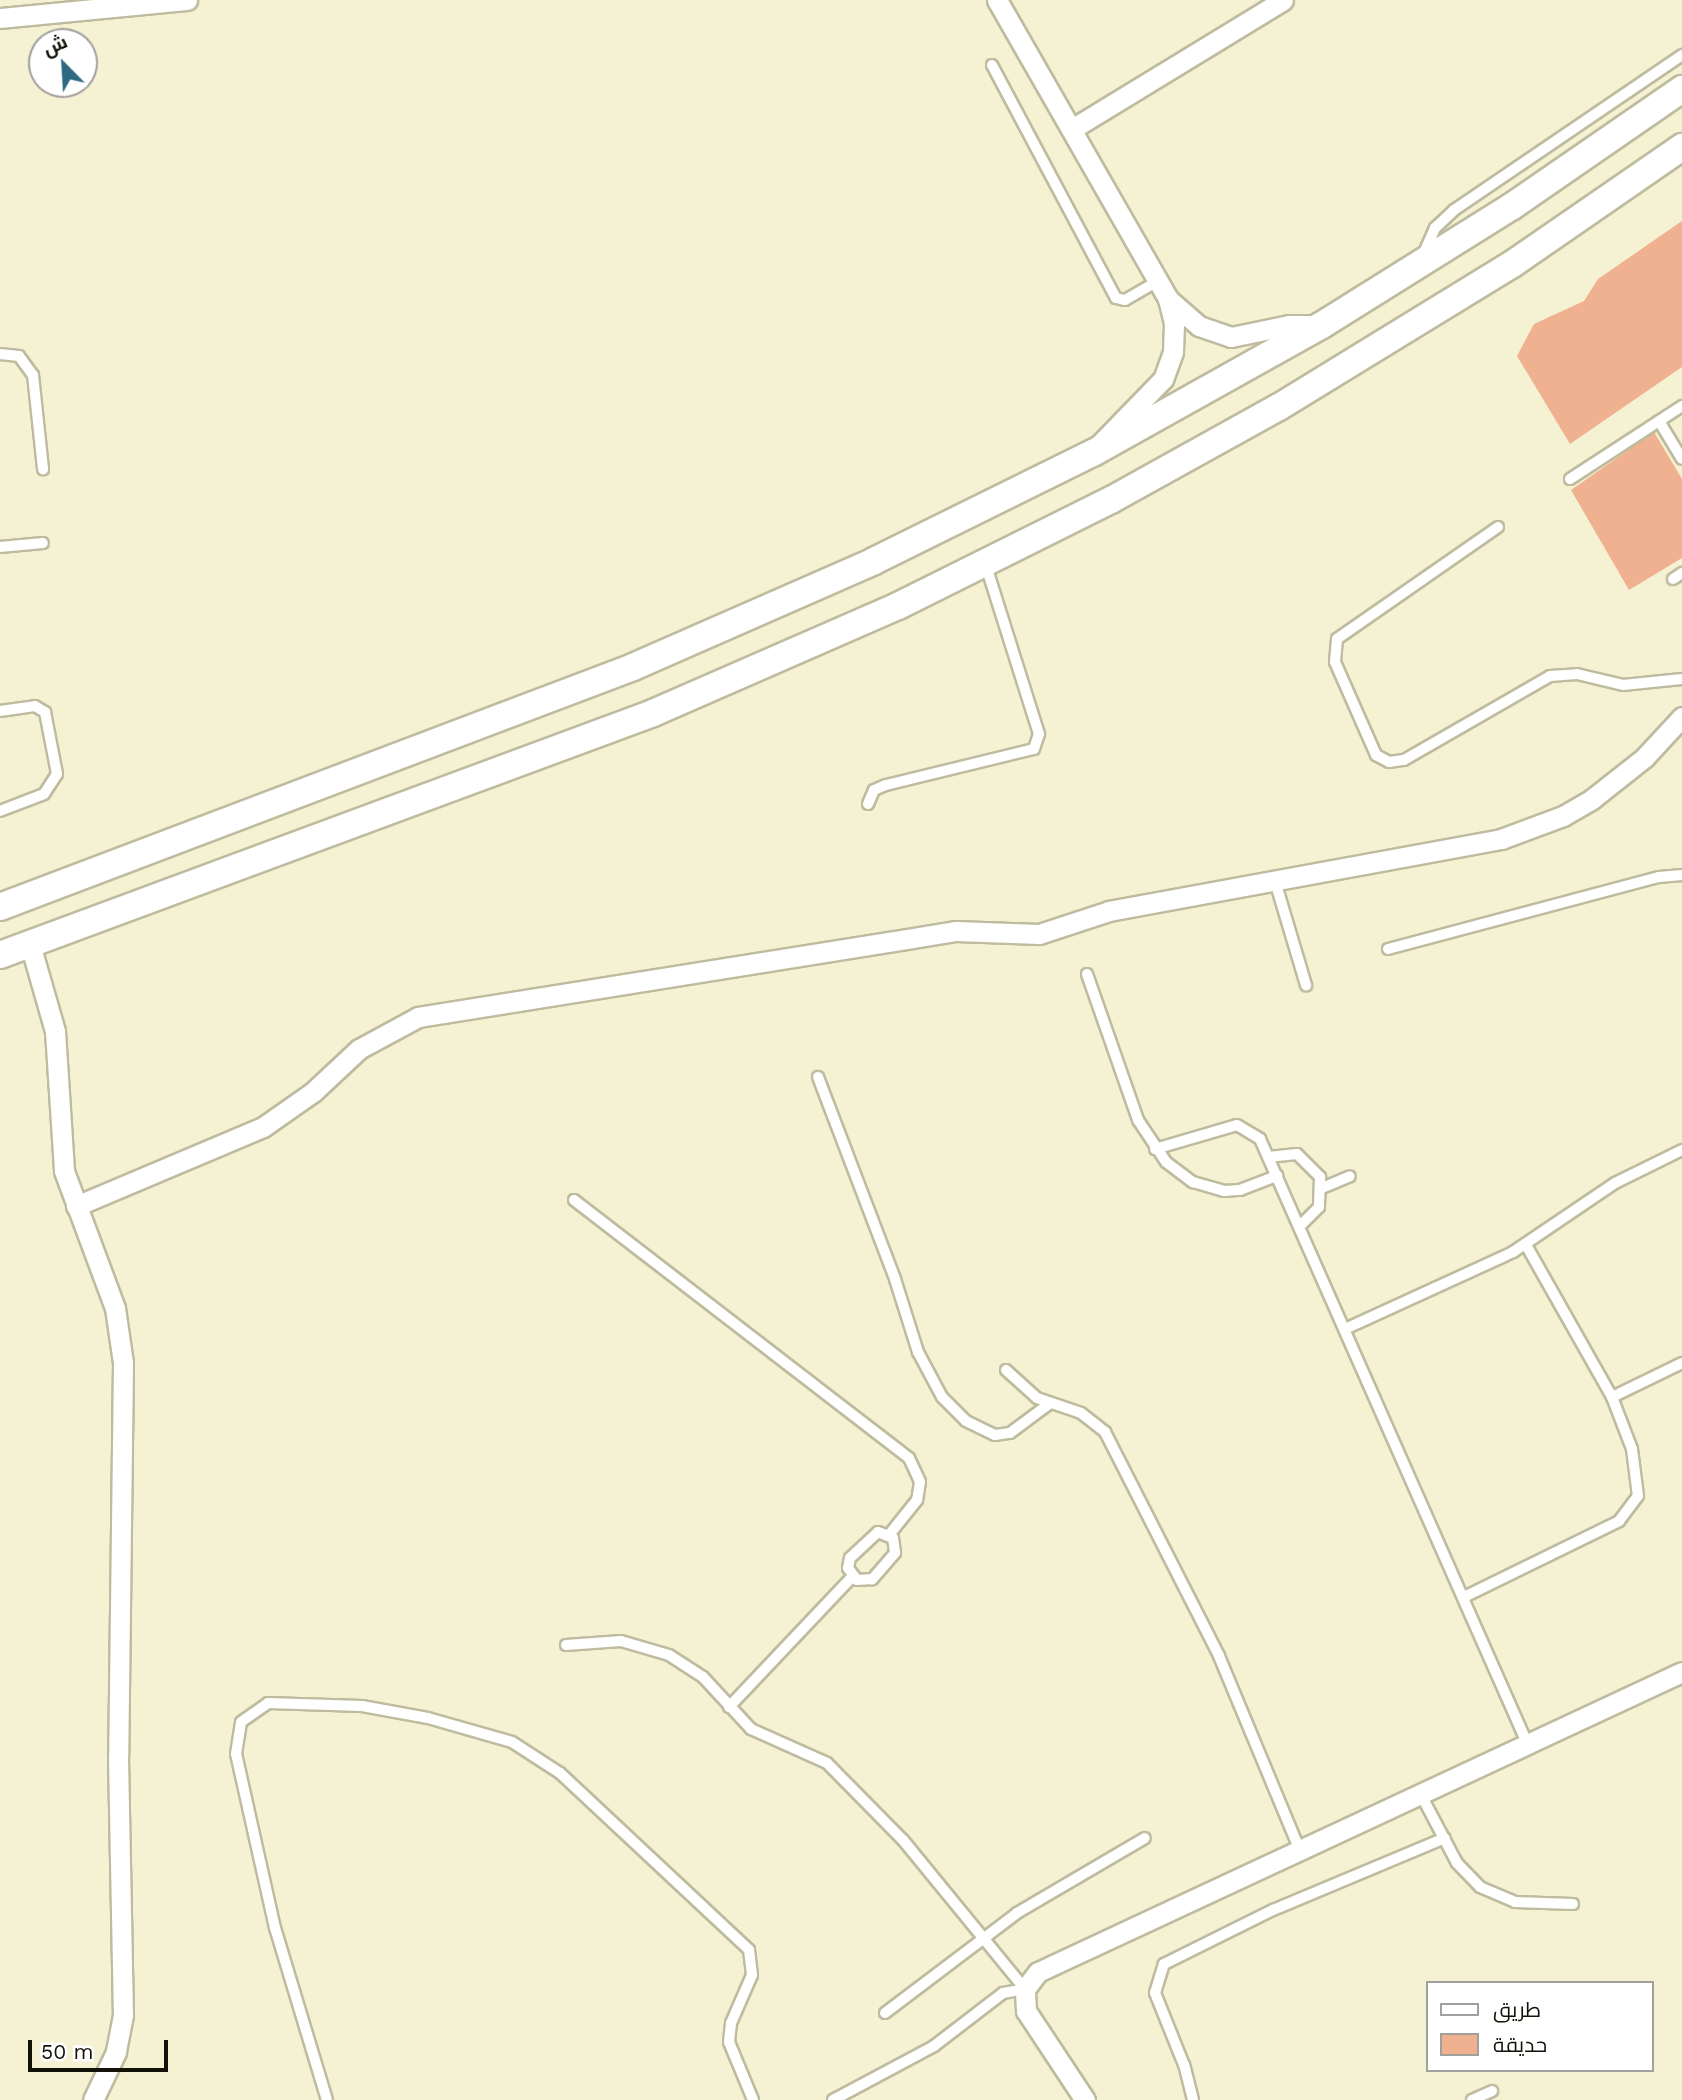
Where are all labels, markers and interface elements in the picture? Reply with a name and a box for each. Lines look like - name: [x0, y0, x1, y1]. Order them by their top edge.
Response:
- north arrow: [28, 28, 98, 98]
- text: ش: [39, 30, 71, 61]
- legend: [1426, 1981, 1654, 2072]
- text: طريق: [1493, 1997, 1541, 2022]
- scale bar: [32, 2026, 172, 2070]
- text: حديقة: [1493, 2032, 1547, 2057]
- text: 50 m: [41, 2039, 93, 2064]

